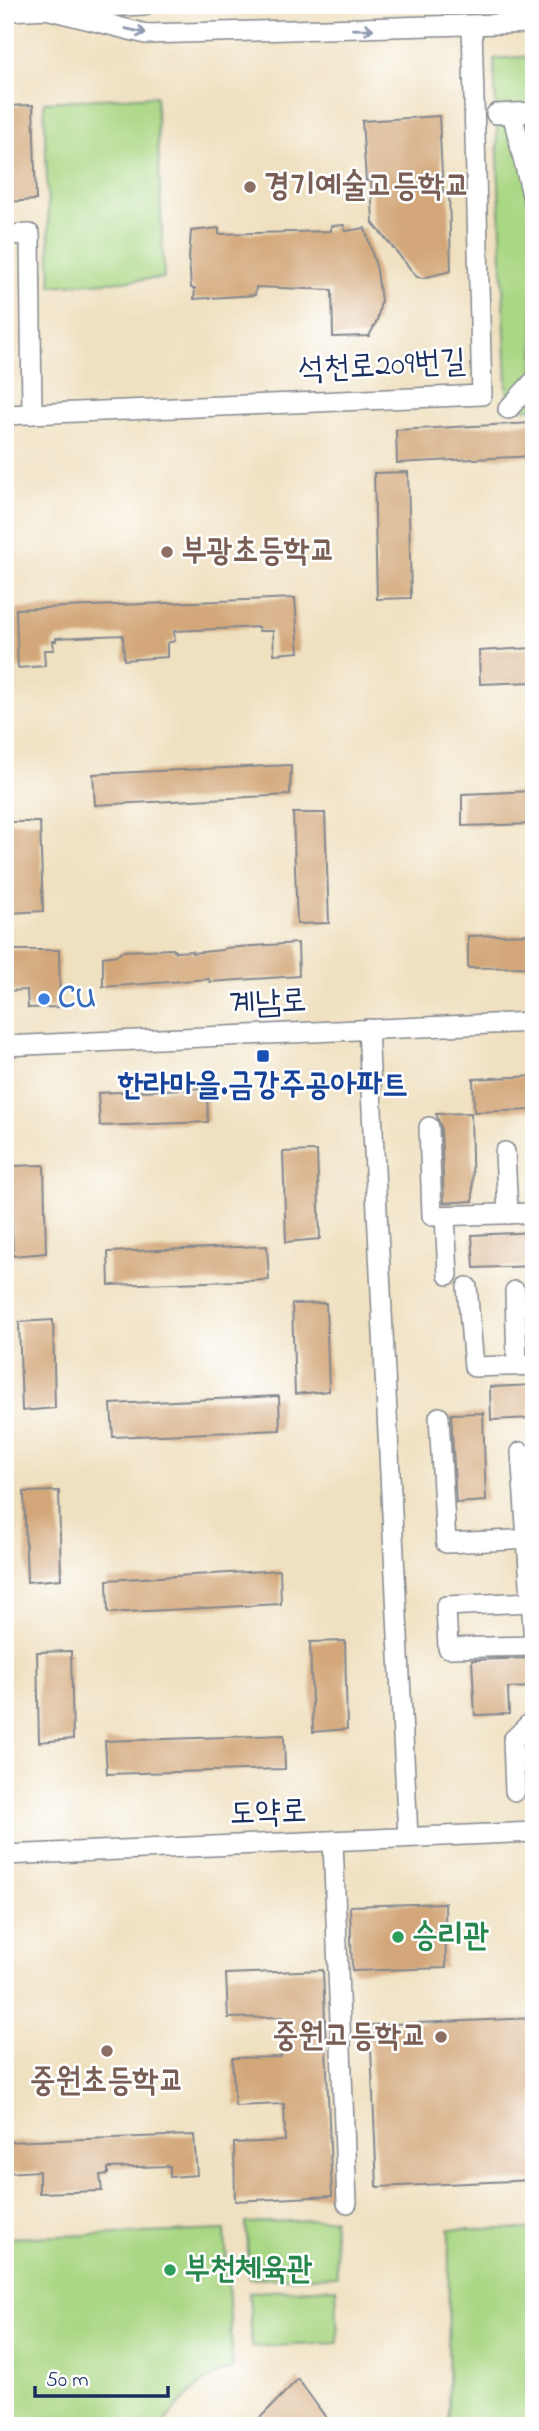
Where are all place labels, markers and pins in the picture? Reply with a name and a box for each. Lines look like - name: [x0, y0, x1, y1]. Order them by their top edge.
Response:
- place label: 경기예술고등학교: [264, 164, 470, 211]
- marker: 경기예술고등학교: [242, 179, 258, 195]
- place label: 부광초등학교: [181, 529, 336, 576]
- marker: 부광초등학교: [159, 544, 175, 560]
- place label: CU: [58, 976, 96, 1023]
- marker: CU: [36, 991, 52, 1007]
- marker: 한라마을.금강주공아파트: [255, 1048, 271, 1064]
- place label: 한라마을.금강주공아파트: [117, 1063, 408, 1110]
- place label: 승리관: [412, 1914, 490, 1961]
- marker: 승리관: [390, 1929, 406, 1945]
- place label: 중원고등학교: [273, 2014, 427, 2061]
- marker: 중원고등학교: [433, 2029, 449, 2045]
- marker: 중원초등학교: [99, 2043, 115, 2059]
- place label: 중원초등학교: [30, 2059, 184, 2106]
- place label: 부천체육관: [184, 2247, 313, 2294]
- marker: 부천체육관: [162, 2262, 178, 2278]

